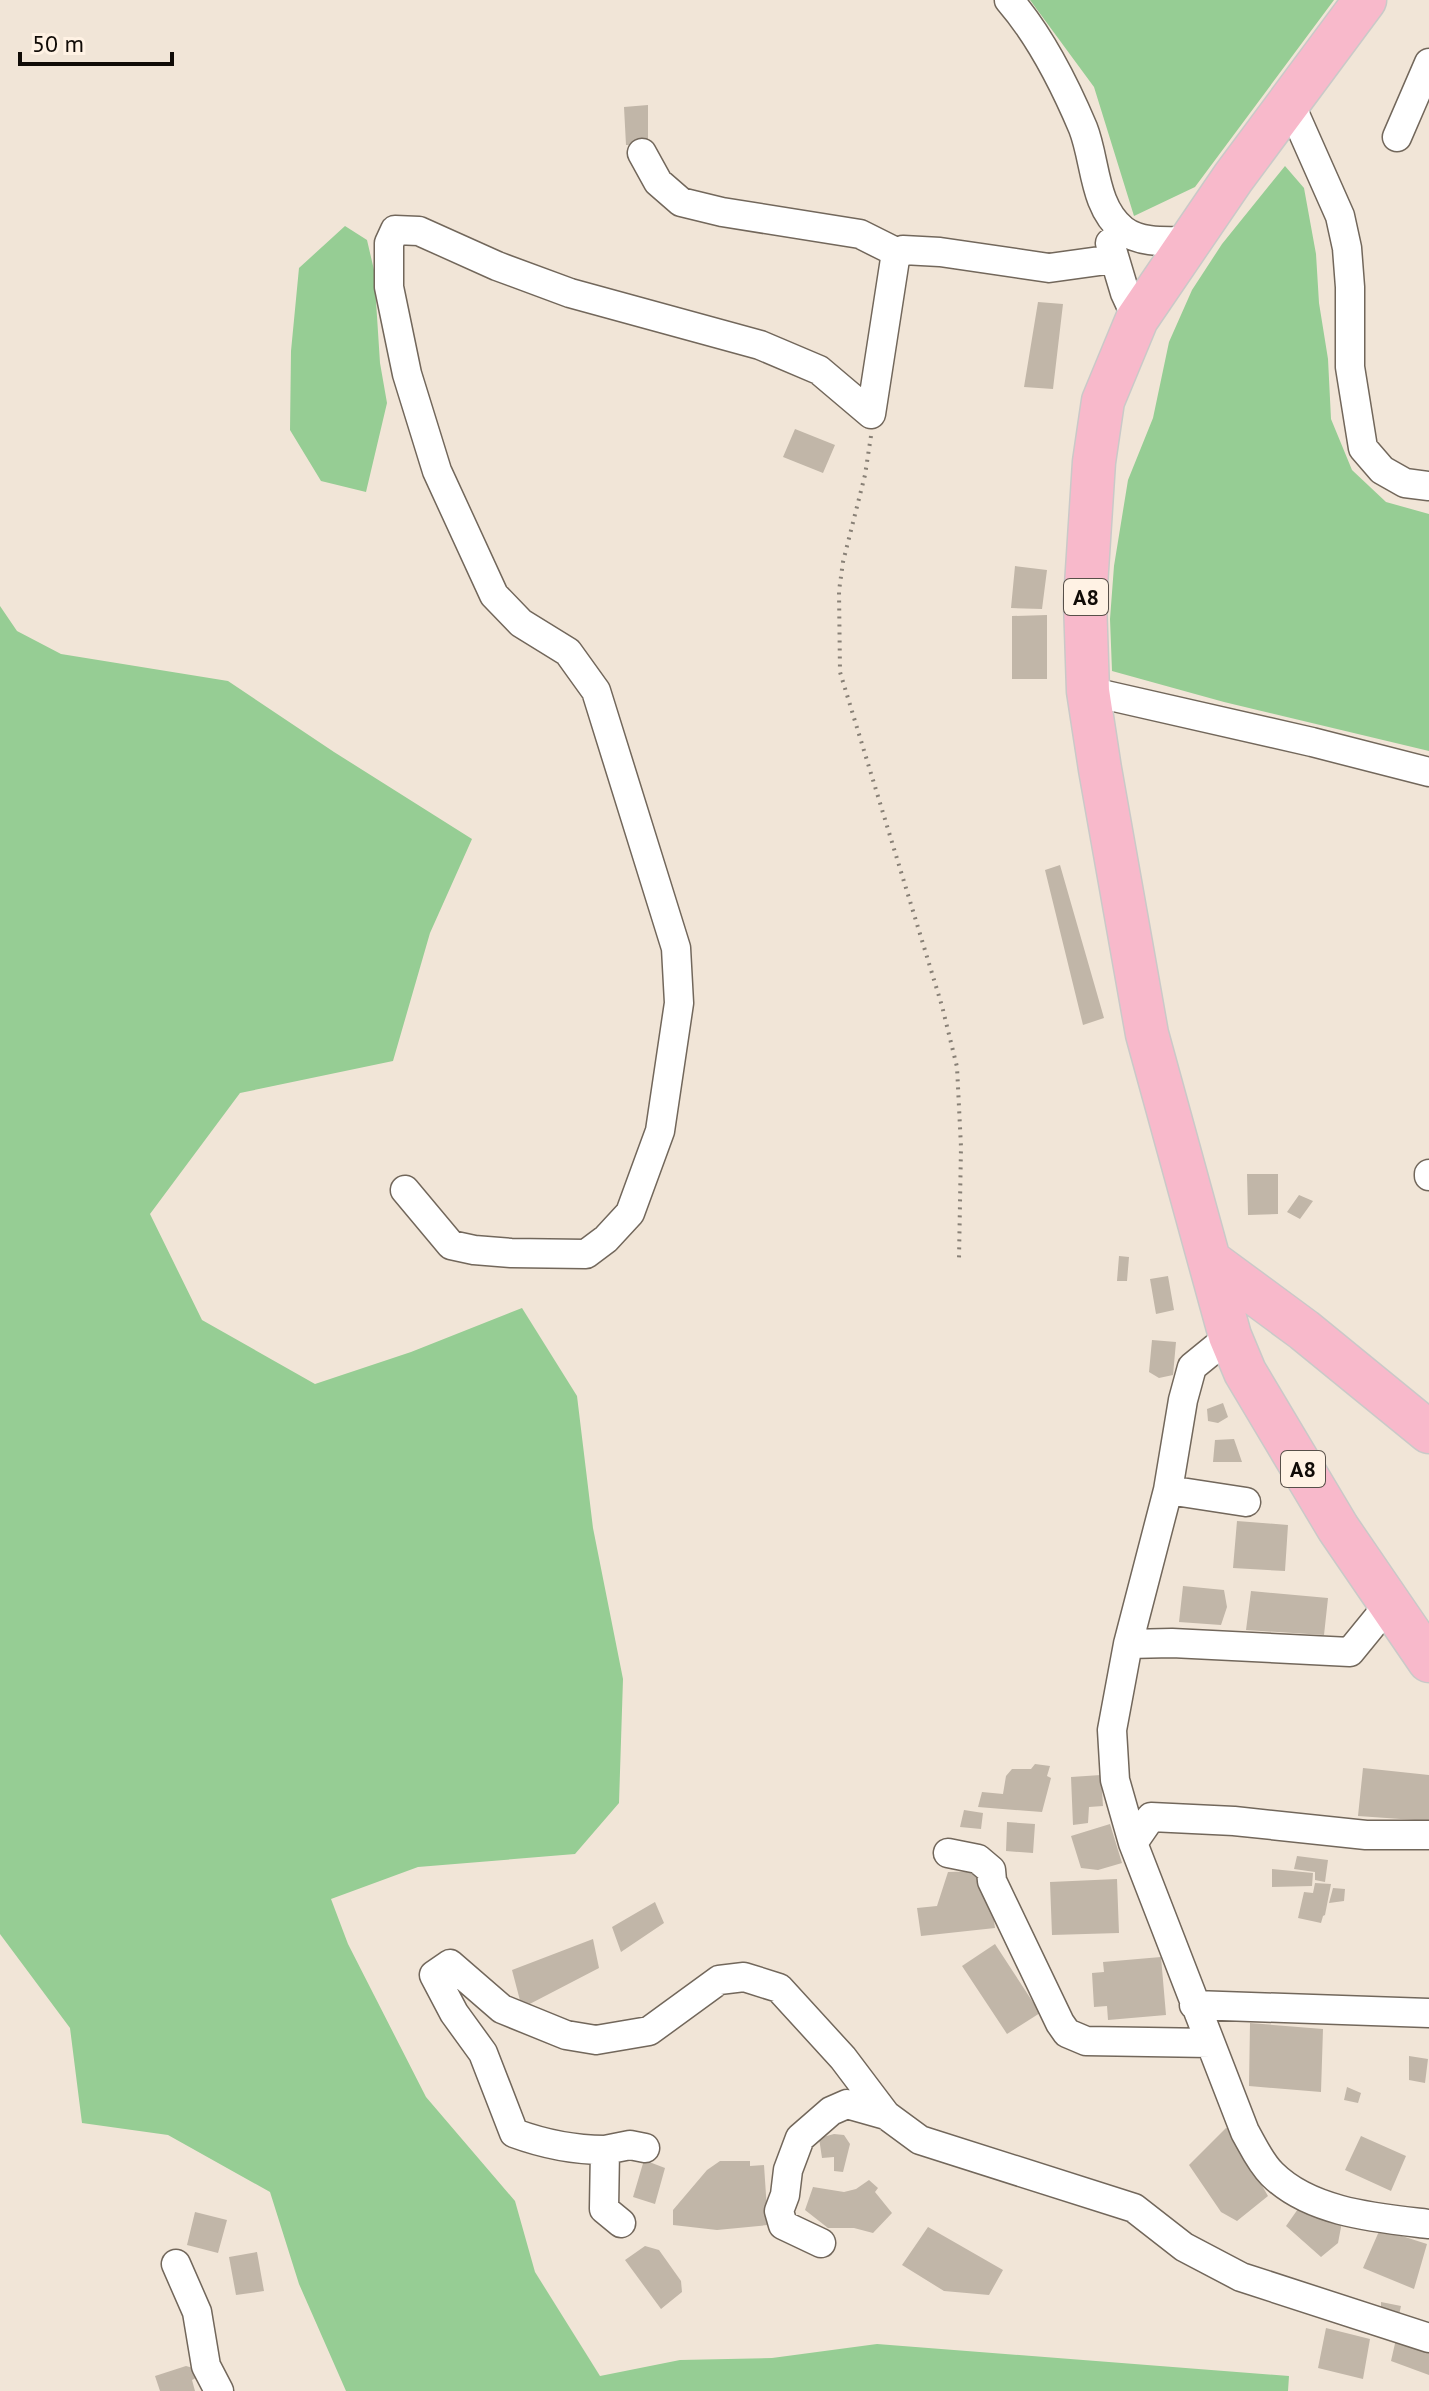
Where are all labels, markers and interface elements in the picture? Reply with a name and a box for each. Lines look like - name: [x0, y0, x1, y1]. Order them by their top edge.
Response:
- scale bar: [20, 16, 172, 66]
- text: 50 m: [32, 28, 84, 59]
- road number: A8: [1064, 579, 1108, 615]
- road number: A8: [1281, 1451, 1325, 1487]

